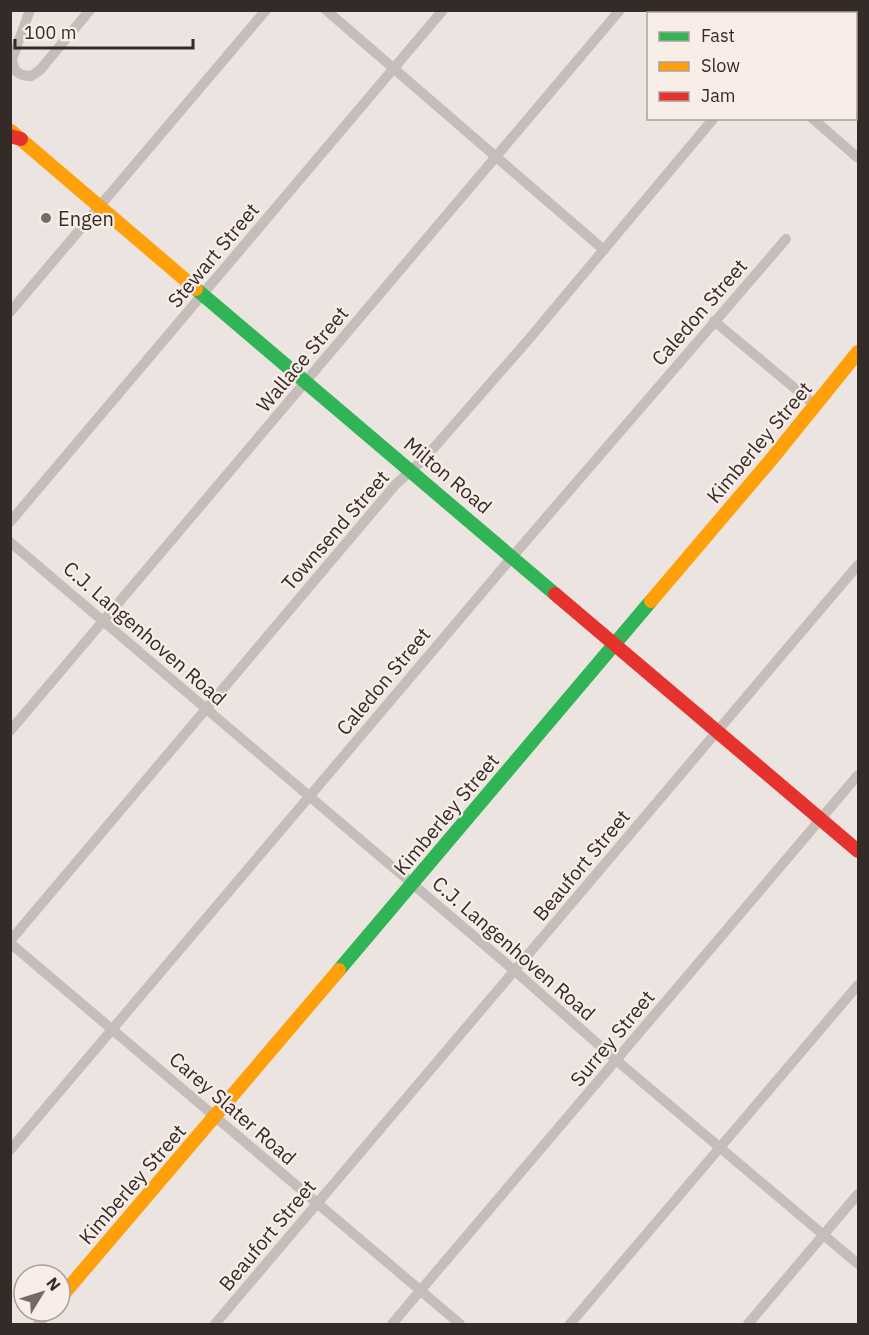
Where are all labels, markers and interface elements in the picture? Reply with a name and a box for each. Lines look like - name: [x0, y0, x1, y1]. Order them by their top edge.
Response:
- scale bar: [15, 12, 194, 50]
- legend: [647, 12, 857, 120]
- text: 100 m: [24, 21, 76, 44]
- text: Fast: [701, 24, 735, 47]
- text: Slow: [701, 54, 740, 77]
- text: Jam: [701, 84, 736, 107]
- street label: Stewart Street: [161, 197, 265, 313]
- place label: Engen: [58, 205, 114, 232]
- marker: Engen: [39, 211, 53, 225]
- street label: Caledon Street: [645, 253, 753, 371]
- street label: Wallace Street: [250, 300, 354, 418]
- street label: Kimberley Street: [700, 376, 818, 508]
- street label: Milton Road: [398, 430, 498, 520]
- street label: Townsend Street: [275, 464, 395, 596]
- street label: C.J. Langenhoven Road: [58, 555, 232, 711]
- street label: Caledon Street: [330, 621, 436, 741]
- street label: Kimberley Street: [387, 748, 505, 880]
- street label: Beaufort Street: [526, 804, 636, 926]
- street label: C.J. Langenhoven Road: [427, 870, 601, 1026]
- street label: Surrey Street: [564, 984, 660, 1092]
- street label: Carey Slater Road: [164, 1045, 302, 1171]
- street label: Kimberley Street: [72, 1118, 192, 1250]
- street label: Beaufort Street: [212, 1174, 322, 1296]
- north arrow: [12, 1263, 72, 1323]
- text: N: [42, 1273, 65, 1294]

